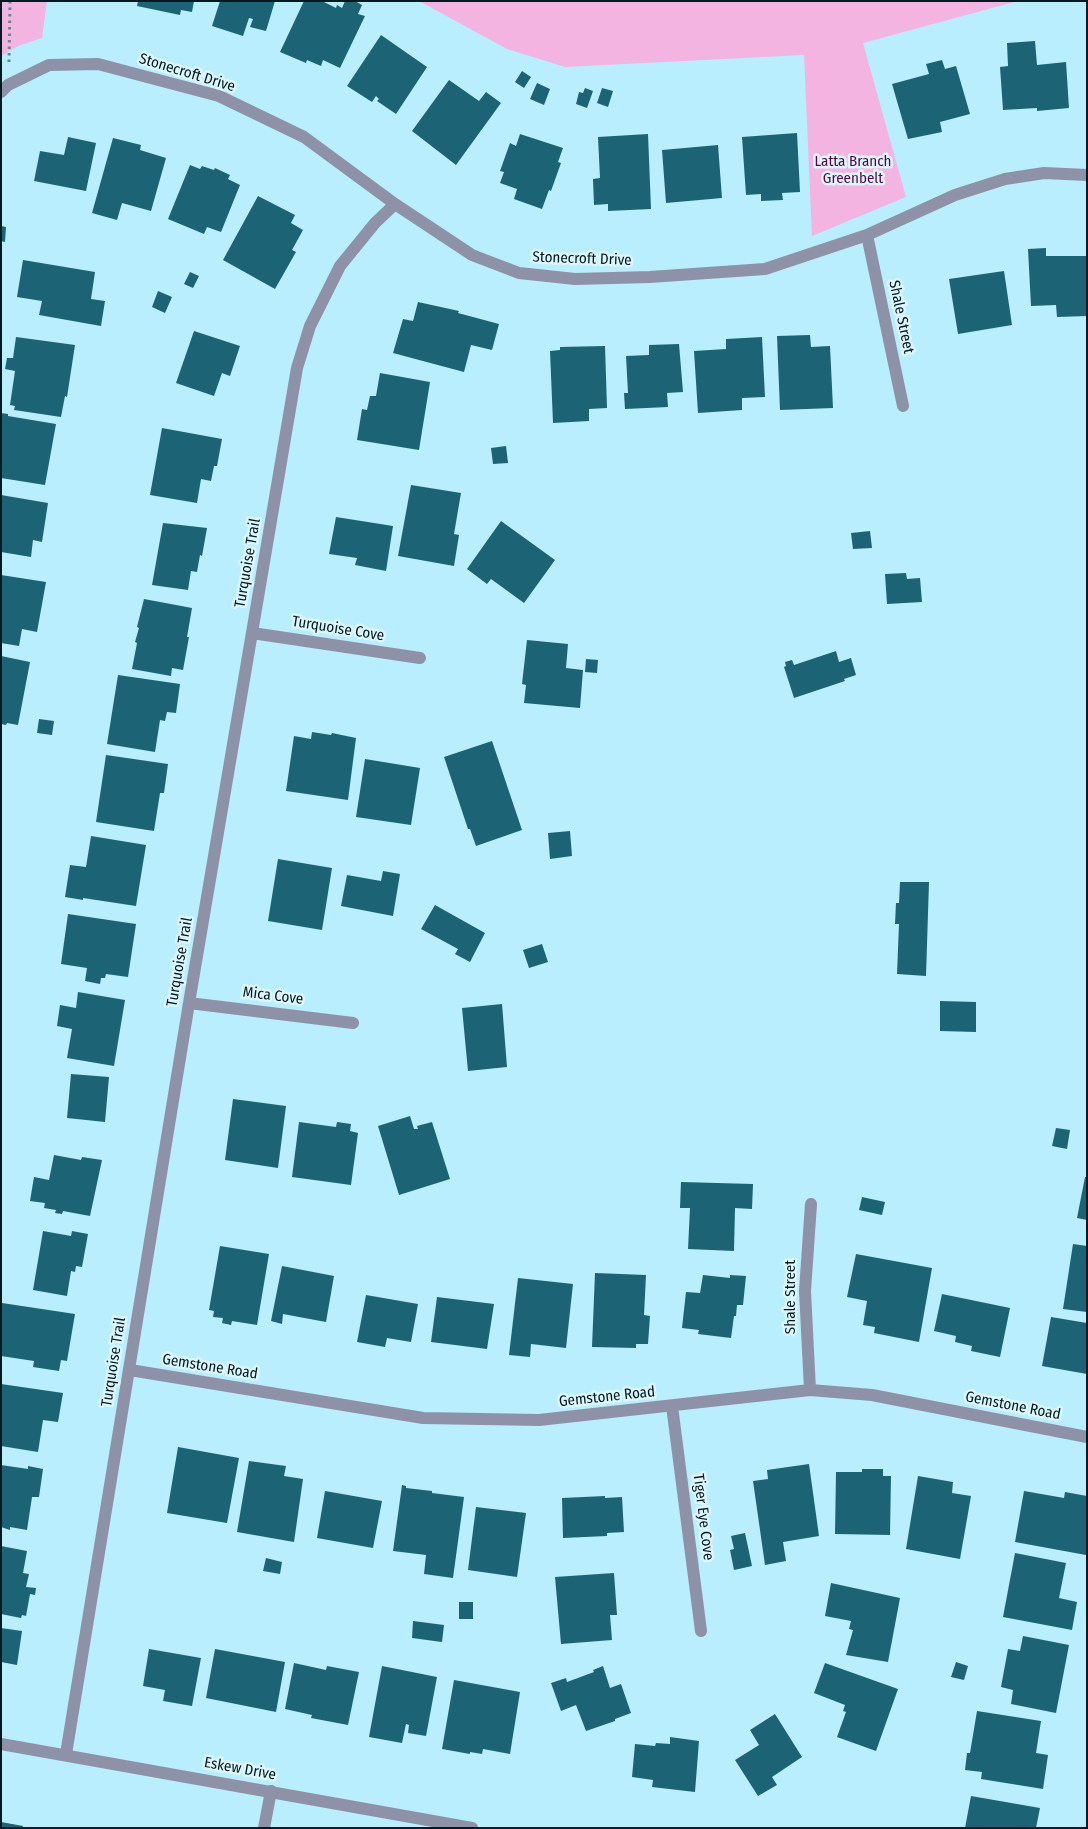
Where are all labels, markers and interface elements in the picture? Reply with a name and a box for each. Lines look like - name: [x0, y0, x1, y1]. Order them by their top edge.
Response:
- street label: Stonecroft Drive: [137, 50, 237, 96]
- park label: Latta Branch Greenbelt: [814, 153, 892, 188]
- street label: Stonecroft Drive: [532, 248, 632, 270]
- street label: Shale Street: [884, 279, 918, 355]
- street label: Turquoise Trail: [231, 517, 265, 609]
- street label: Turquoise Cove: [291, 613, 385, 645]
- street label: Turquoise Trail: [163, 916, 197, 1008]
- street label: Mica Cove: [242, 983, 304, 1009]
- street label: Shale Street: [782, 1260, 800, 1334]
- street label: Turquoise Trail: [98, 1316, 130, 1408]
- street label: Gemstone Road: [161, 1351, 259, 1383]
- street label: Gemstone Road: [558, 1383, 656, 1411]
- street label: Gemstone Road: [964, 1388, 1062, 1424]
- street label: Tiger Eye Cove: [689, 1473, 717, 1561]
- street label: Eskew Drive: [203, 1754, 277, 1784]

